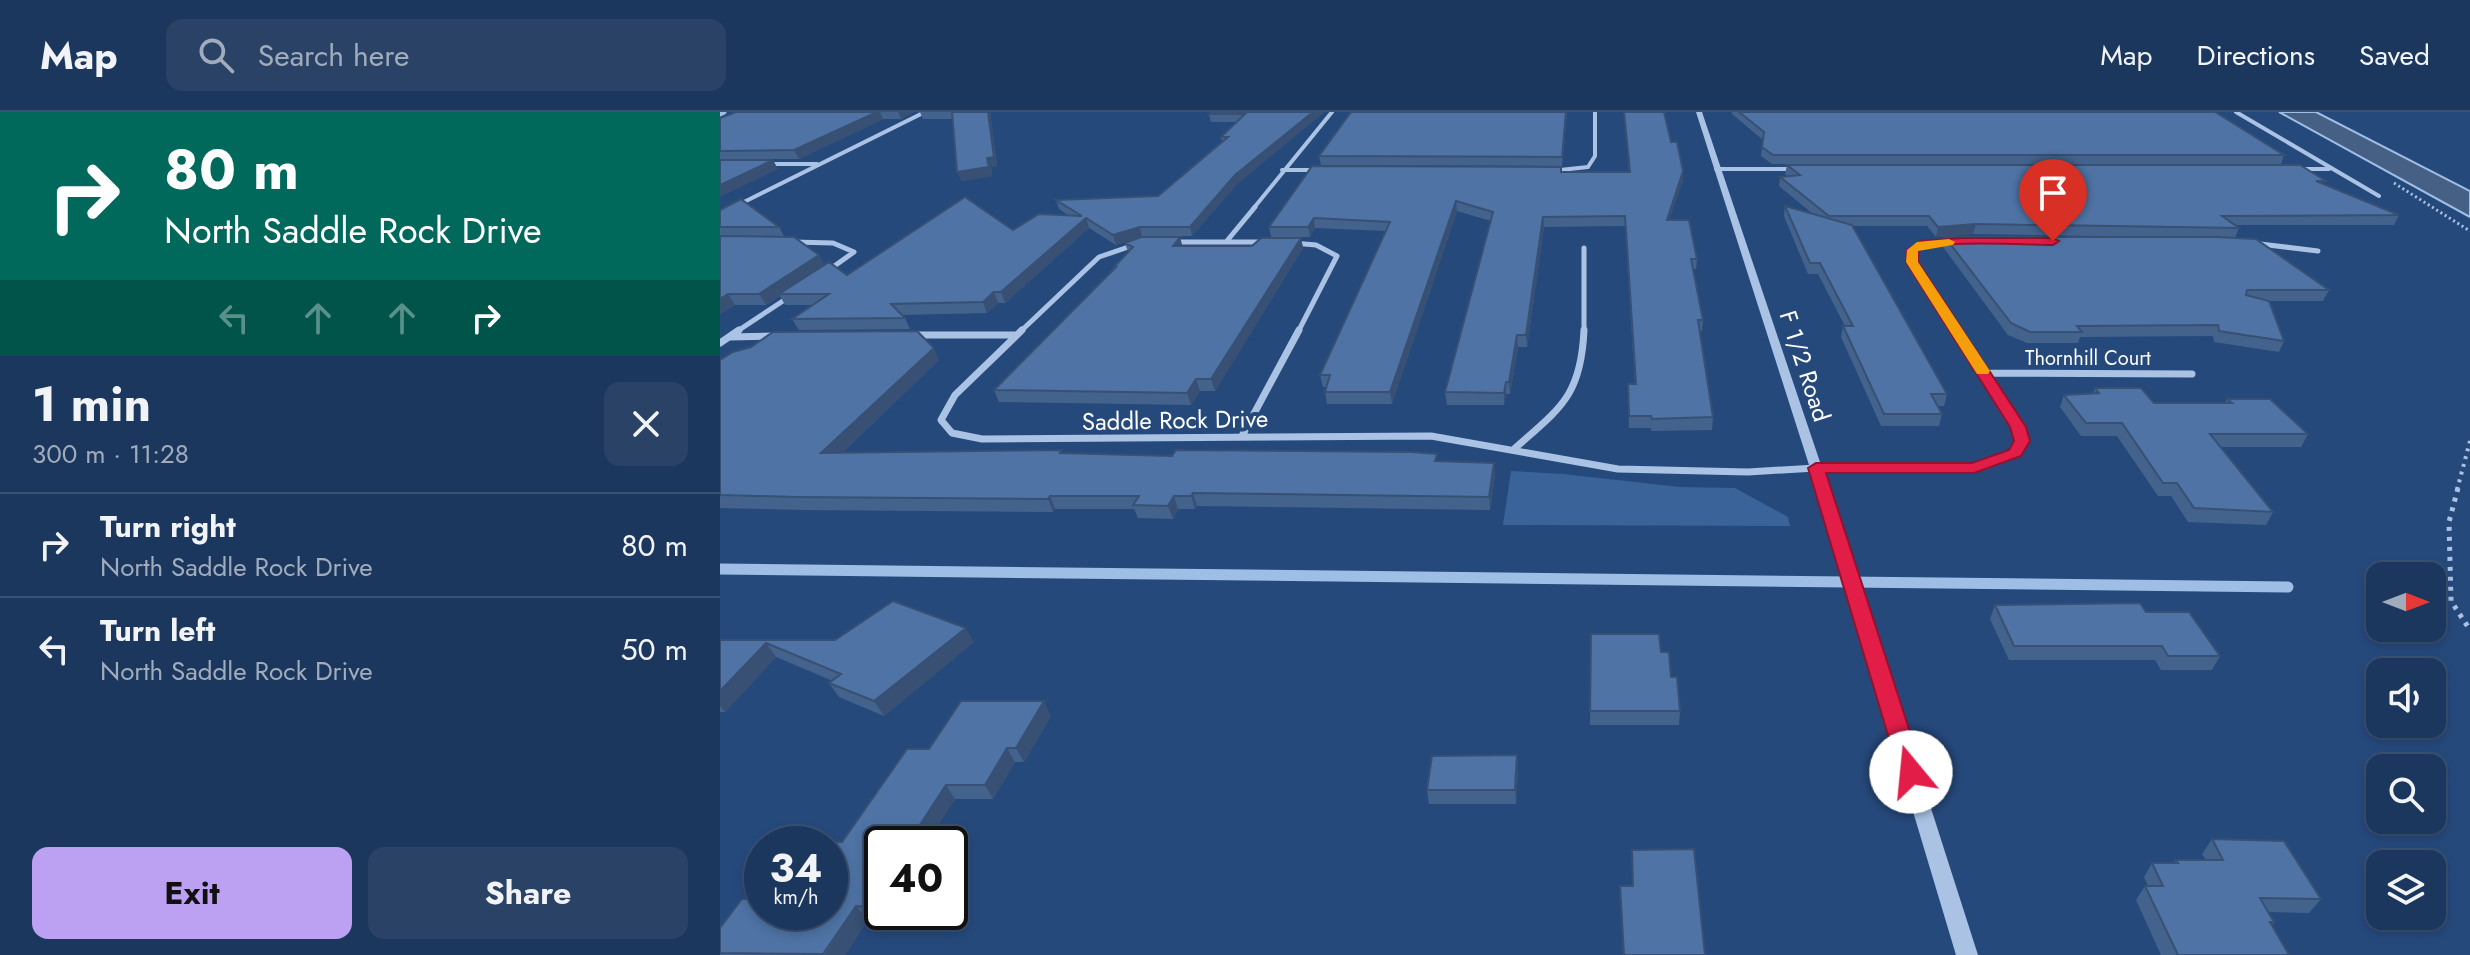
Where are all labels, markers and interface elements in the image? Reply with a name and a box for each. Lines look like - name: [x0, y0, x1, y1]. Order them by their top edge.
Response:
- search box: [166, 19, 726, 91]
- text: Map: [40, 28, 118, 83]
- icon: search: [194, 33, 238, 77]
- text: Search here: [258, 34, 410, 77]
- text: Map: [2100, 35, 2152, 76]
- text: Directions: [2196, 35, 2315, 76]
- text: Saved: [2359, 35, 2430, 76]
- text: 80 m: [164, 129, 299, 210]
- icon: right: [32, 144, 136, 248]
- pin: [2019, 159, 2087, 241]
- icon: arrive: [2031, 171, 2075, 215]
- text: North Saddle Rock Drive: [164, 204, 542, 256]
- icon: left: [212, 296, 256, 340]
- icon: ahead: [296, 296, 340, 340]
- icon: ahead: [380, 296, 424, 340]
- icon: right: [464, 296, 508, 340]
- street label: F 1/2 Road: [1771, 306, 1839, 426]
- street label: Thornhill Court: [2025, 344, 2151, 373]
- text: 1 min: [32, 370, 151, 439]
- button: close: [604, 382, 688, 466]
- street label: Saddle Rock Drive: [1082, 401, 1268, 439]
- text: 300 m · 11:28: [32, 435, 189, 473]
- text: Turn right: [100, 505, 236, 548]
- icon: right: [32, 523, 76, 567]
- text: 80 m: [621, 524, 688, 567]
- text: North Saddle Rock Drive: [100, 548, 373, 586]
- north arrow: [2366, 562, 2446, 642]
- map controls: [2366, 562, 2446, 930]
- text: Turn left: [100, 609, 215, 652]
- icon: left: [32, 627, 76, 671]
- text: 50 m: [621, 628, 688, 671]
- text: North Saddle Rock Drive: [100, 652, 373, 690]
- button: sound: [2366, 658, 2446, 738]
- position arrow: [1869, 730, 1953, 814]
- button: search: [2366, 754, 2446, 834]
- speed limit sign: 40: [864, 826, 968, 930]
- text: 34: [770, 839, 822, 897]
- button: Exit: [32, 847, 352, 939]
- button: Share: [368, 847, 688, 939]
- button: layers: [2366, 850, 2446, 930]
- text: km/h: [773, 883, 819, 912]

